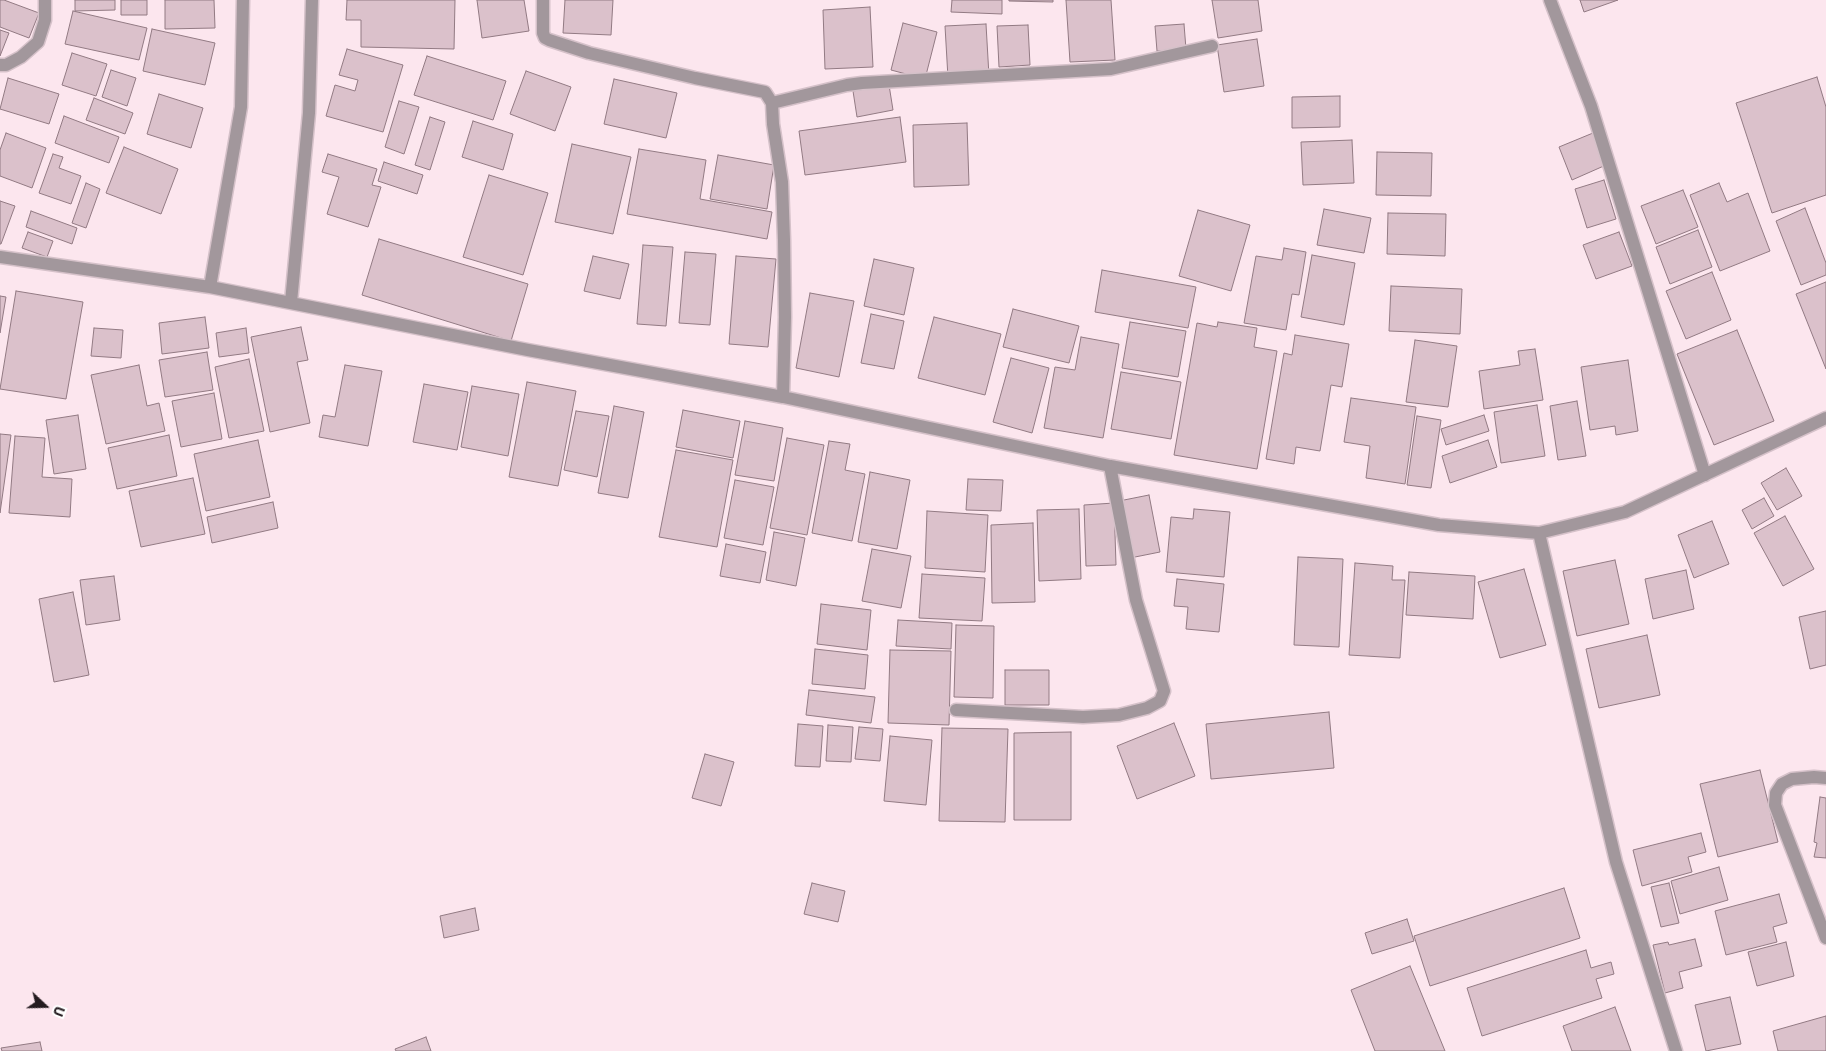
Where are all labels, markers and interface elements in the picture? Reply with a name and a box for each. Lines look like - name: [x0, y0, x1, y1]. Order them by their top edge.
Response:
- north arrow: [20, 981, 70, 1031]
- text: U: [49, 1004, 69, 1019]

